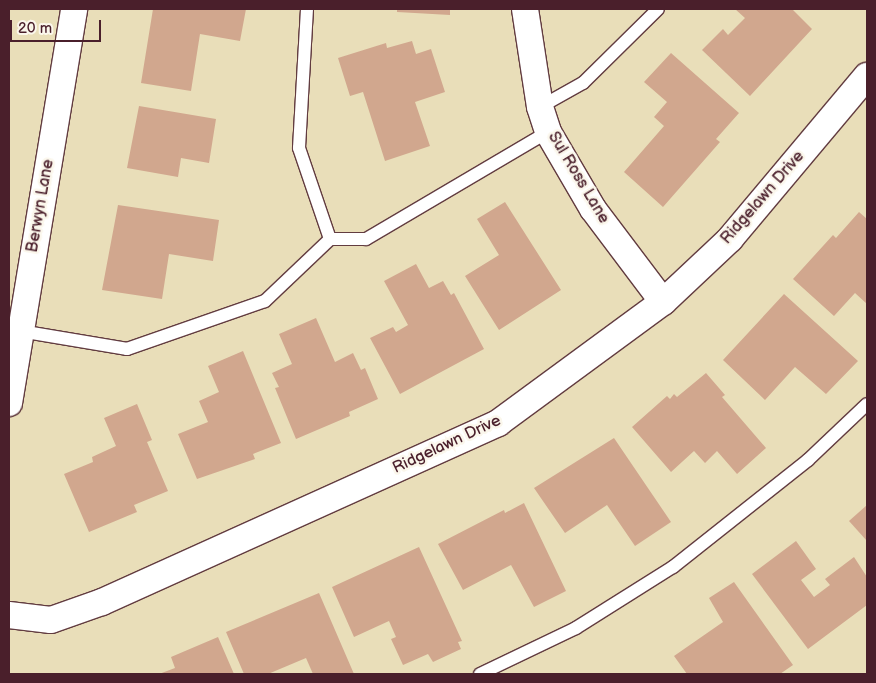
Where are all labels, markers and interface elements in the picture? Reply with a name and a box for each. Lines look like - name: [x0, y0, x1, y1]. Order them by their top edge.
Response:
- scale bar: [12, 10, 104, 42]
- text: 20 m: [18, 19, 52, 38]
- street label: Sul Ross Lane: [543, 129, 613, 227]
- street label: Ridgelawn Drive: [717, 147, 809, 249]
- street label: Berwyn Lane: [23, 158, 59, 254]
- street label: Ridgelawn Drive: [390, 412, 504, 478]

